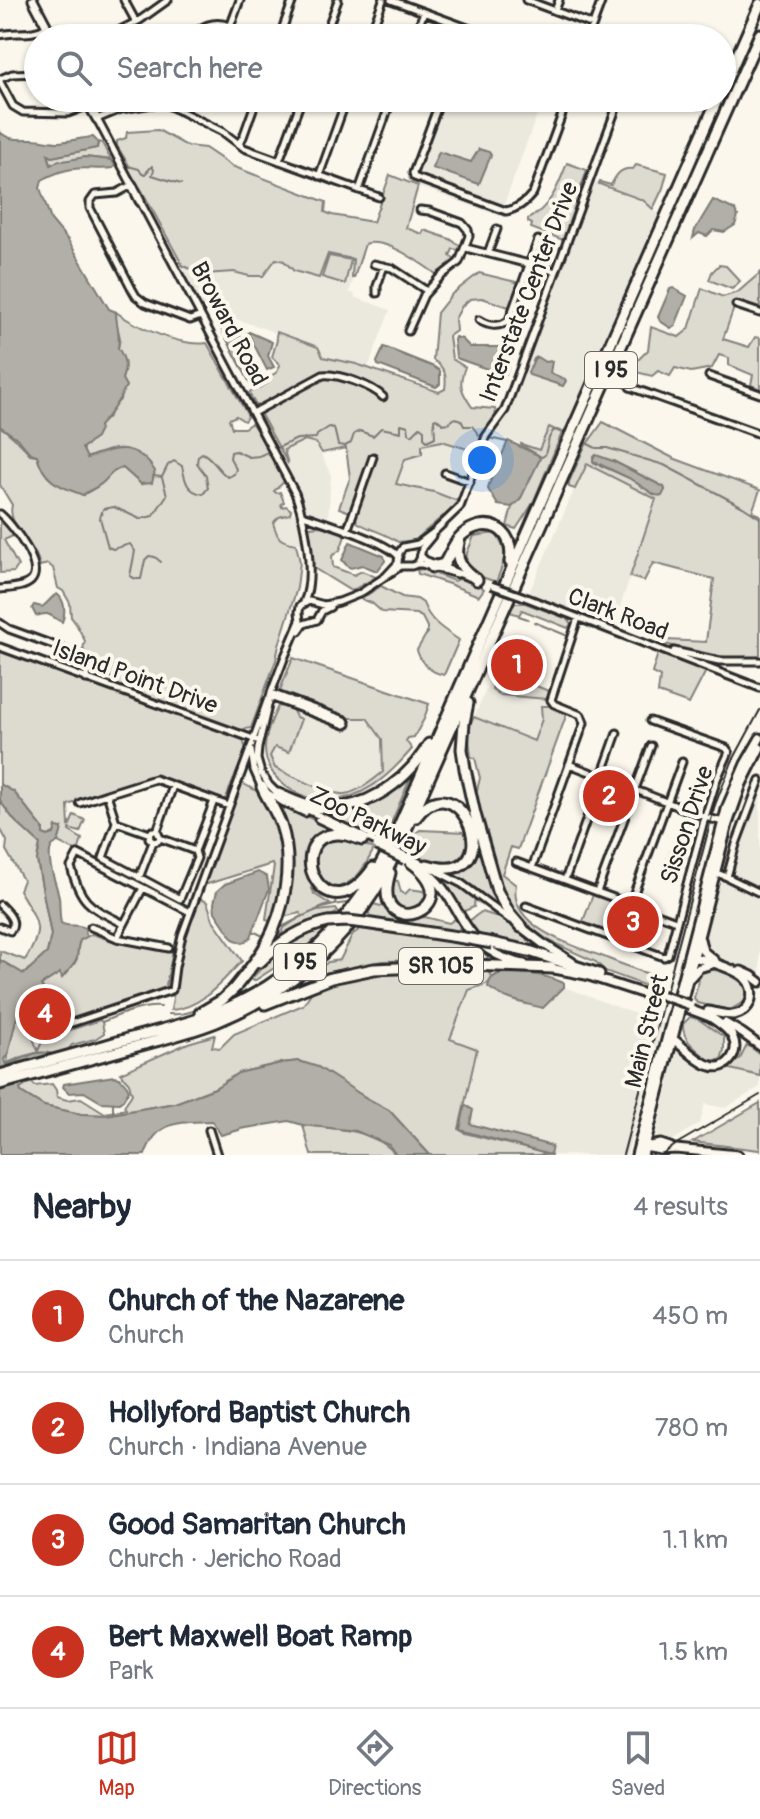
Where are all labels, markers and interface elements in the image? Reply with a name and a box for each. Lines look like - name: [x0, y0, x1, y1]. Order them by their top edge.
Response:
- search box: [24, 24, 736, 112]
- icon: search: [52, 46, 96, 90]
- text: Search here: [116, 50, 263, 87]
- street label: Interstate Center Drive: [474, 178, 584, 406]
- street label: Broward Road: [184, 257, 274, 391]
- road number: I 95: [585, 352, 637, 388]
- your location: [462, 440, 502, 480]
- street label: Clark Road: [564, 582, 672, 646]
- street label: Island Point Drive: [48, 634, 222, 720]
- pin: 1: [491, 635, 543, 695]
- street label: Sisson Drive: [654, 762, 720, 888]
- pin: 2: [583, 766, 635, 826]
- street label: Zoo Parkway: [305, 780, 431, 862]
- pin: 3: [607, 892, 659, 952]
- road number: I 95: [274, 944, 326, 980]
- road number: SR 105: [399, 948, 483, 984]
- street label: Main Street: [619, 971, 675, 1091]
- pin: 4: [19, 984, 71, 1044]
- text: Nearby: [32, 1186, 131, 1229]
- text: 4 results: [633, 1191, 728, 1223]
- text: Church of the Nazarene: [108, 1282, 404, 1319]
- text: 1: [53, 1300, 63, 1332]
- text: 450 m: [652, 1300, 728, 1332]
- text: Church: [108, 1319, 184, 1351]
- text: Hollyford Baptist Church: [108, 1394, 410, 1431]
- text: 2: [51, 1412, 65, 1444]
- text: 780 m: [655, 1412, 728, 1444]
- text: Church · Indiana Avenue: [108, 1431, 367, 1463]
- text: Good Samaritan Church: [108, 1506, 406, 1543]
- text: 3: [51, 1524, 65, 1556]
- text: 1.1 km: [662, 1524, 728, 1556]
- text: Church · Jericho Road: [108, 1543, 342, 1575]
- text: Bert Maxwell Boat Ramp: [108, 1618, 412, 1655]
- text: 4: [50, 1636, 66, 1668]
- text: 1.5 km: [658, 1636, 728, 1668]
- text: Park: [108, 1655, 154, 1687]
- tab: Map: [95, 1726, 139, 1802]
- tab: Directions: [328, 1726, 421, 1802]
- tab: Saved: [611, 1726, 665, 1802]

